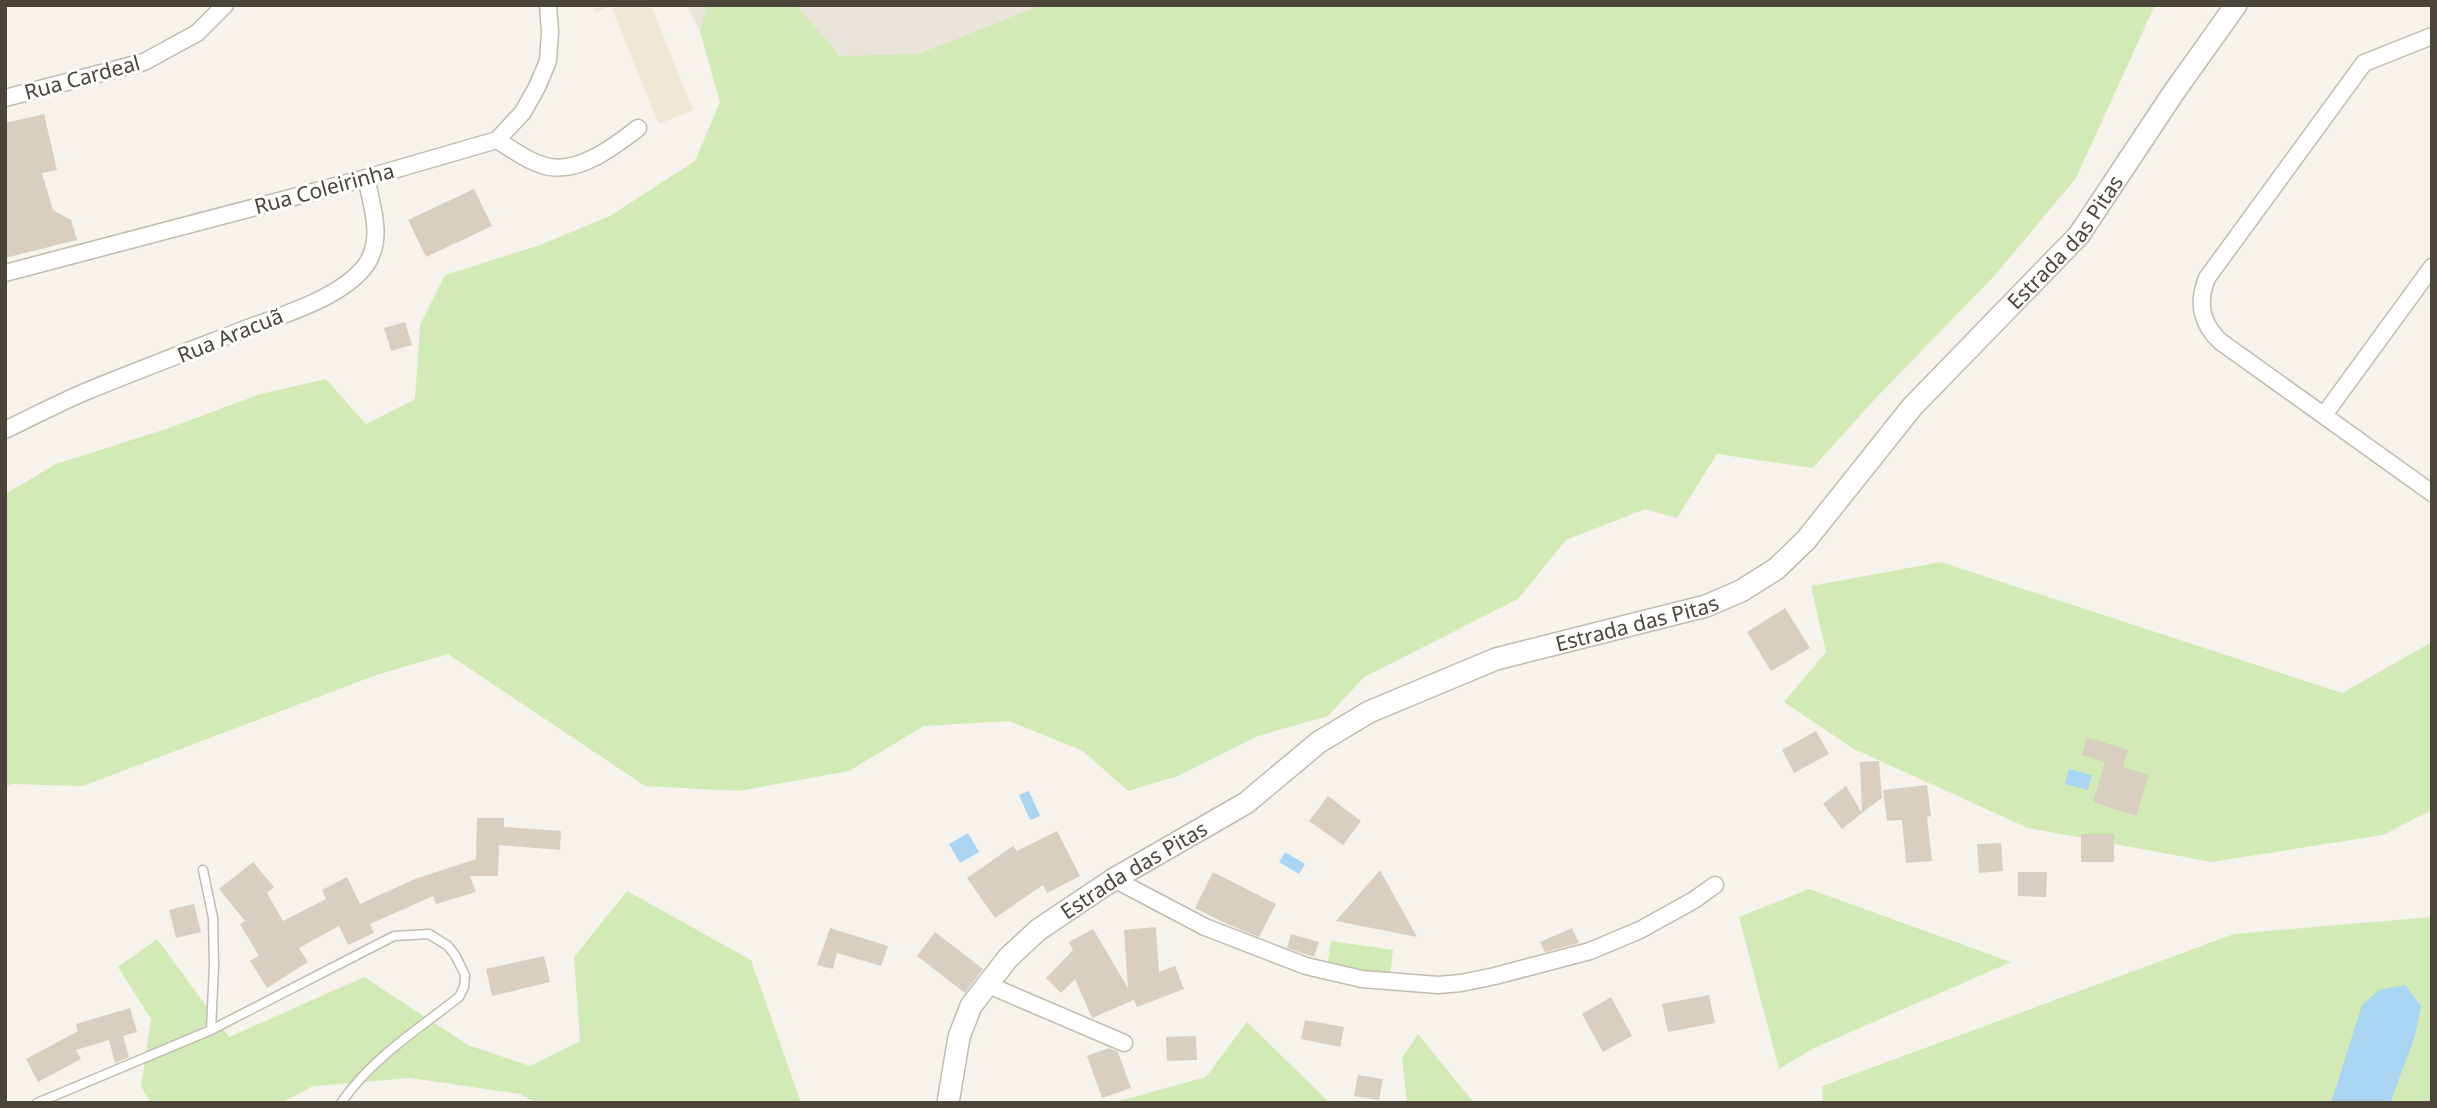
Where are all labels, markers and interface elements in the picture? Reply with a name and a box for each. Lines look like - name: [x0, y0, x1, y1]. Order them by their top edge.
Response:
- street label: Rua Cardeal: [21, 48, 143, 106]
- street label: Rua Coleirinha: [251, 156, 397, 220]
- street label: Estrada das Pitas: [2001, 169, 2129, 315]
- street label: Rua Aracuã: [173, 301, 287, 369]
- street label: Estrada das Pitas: [1552, 588, 1723, 657]
- street label: Estrada das Pitas: [1055, 814, 1212, 925]

